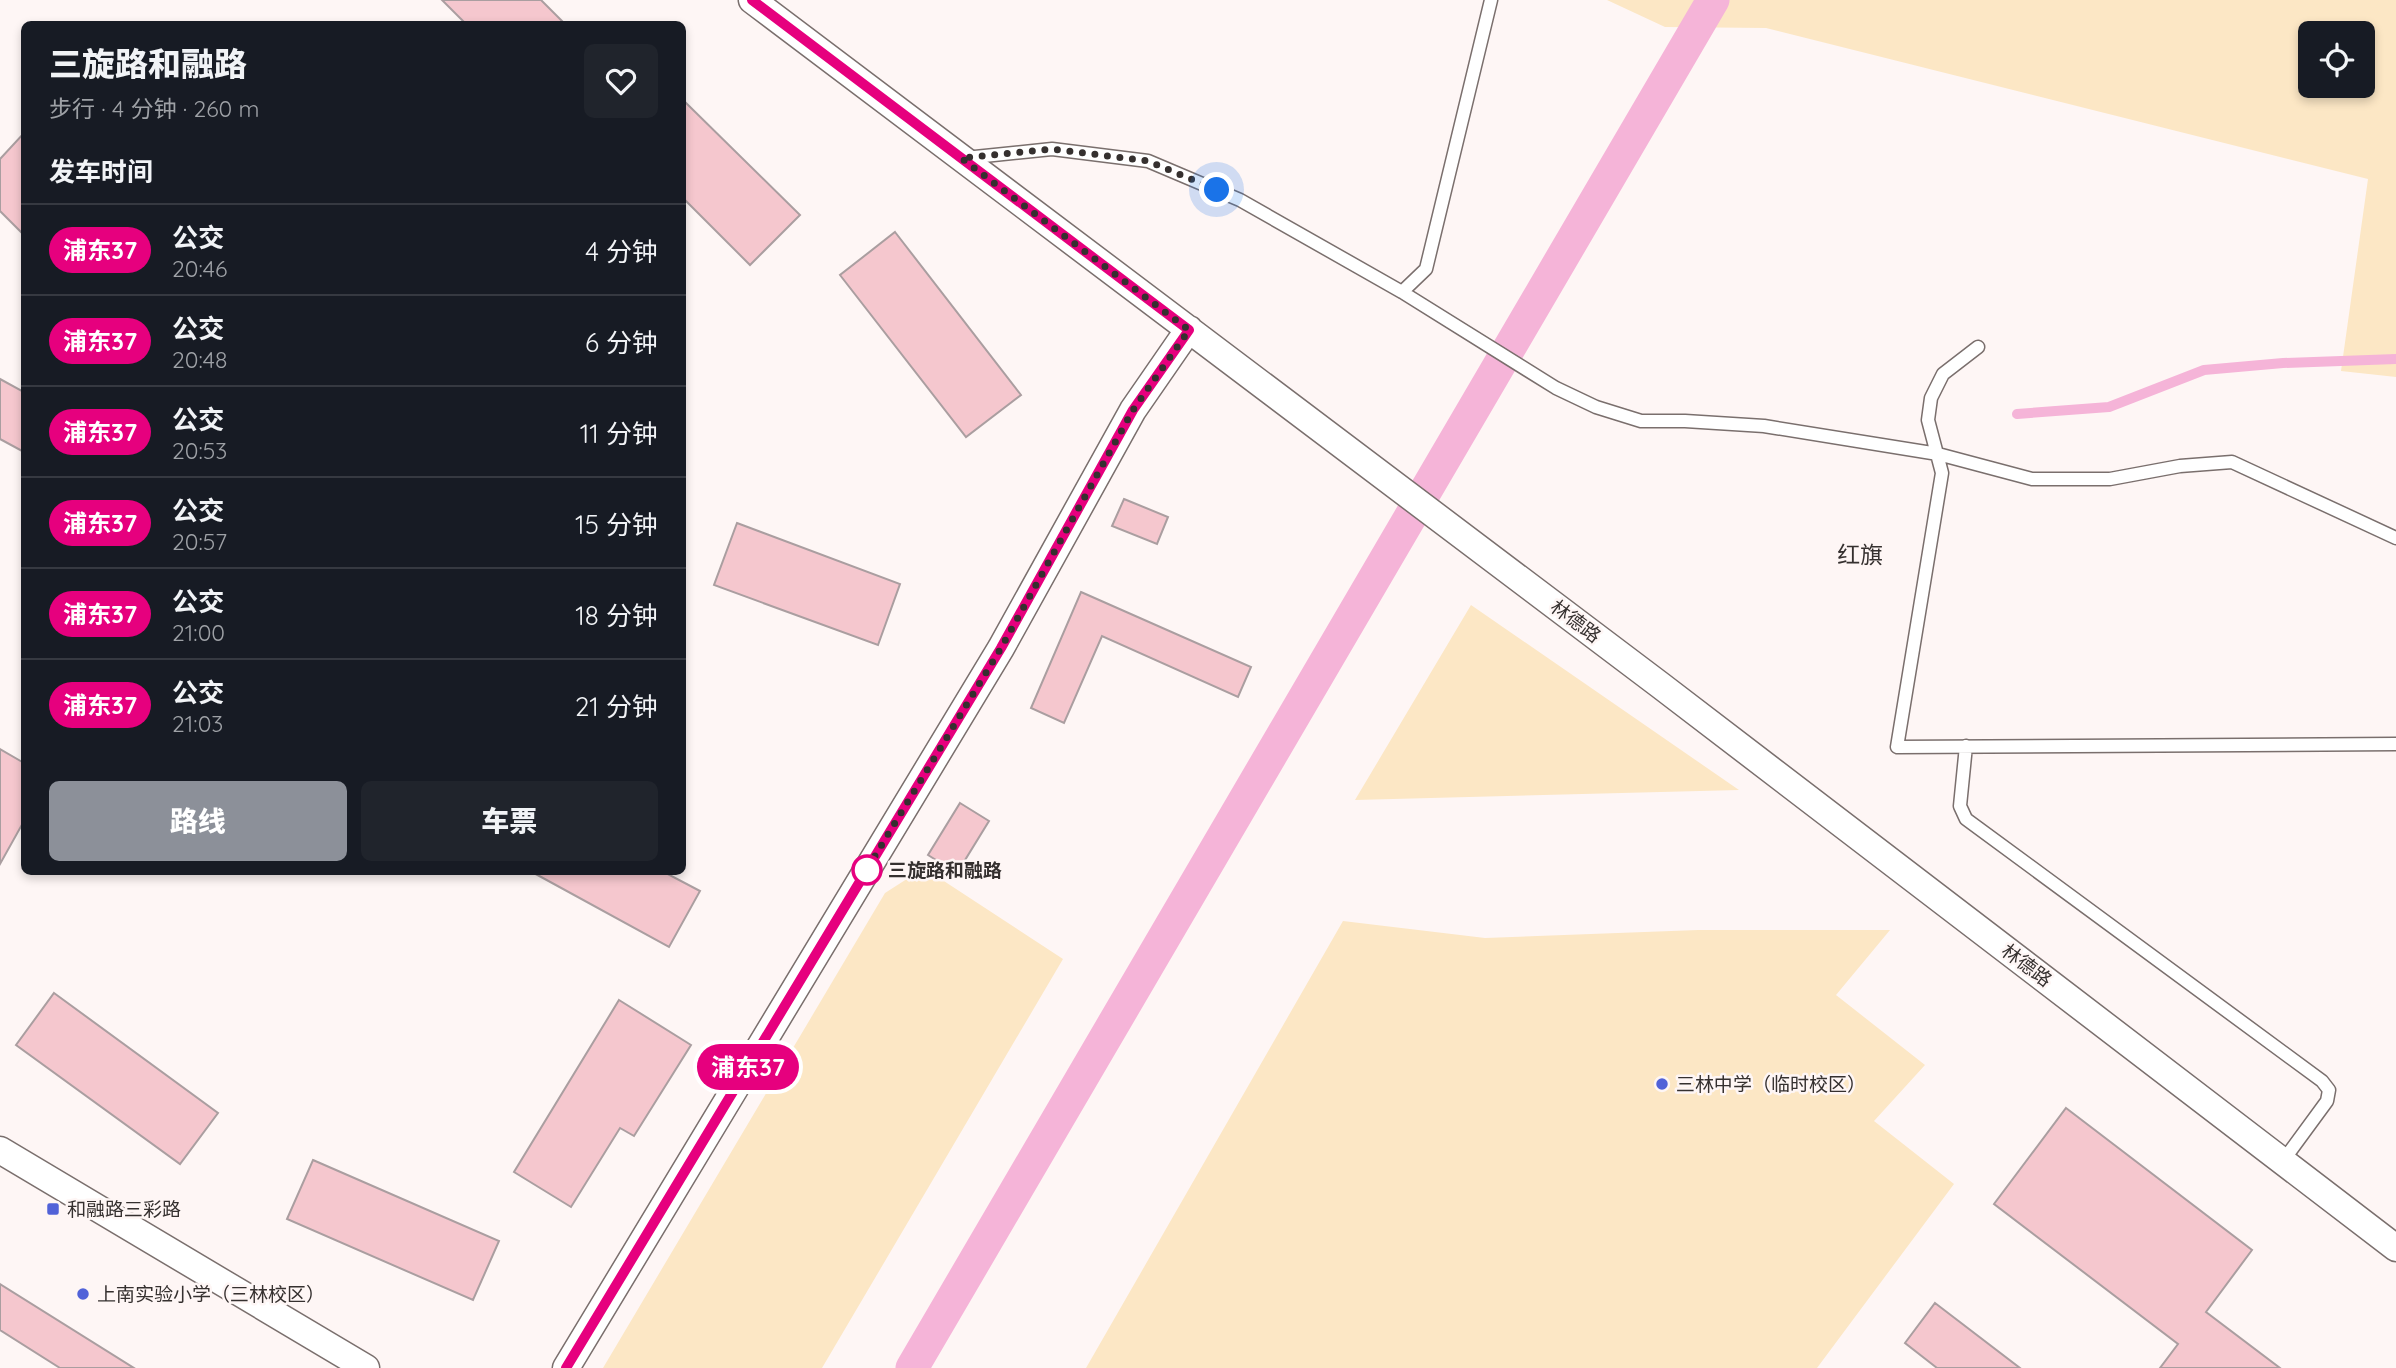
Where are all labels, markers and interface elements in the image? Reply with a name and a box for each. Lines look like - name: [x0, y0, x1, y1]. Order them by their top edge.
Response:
- map controls: [2298, 21, 2375, 98]
- button: locate: [2298, 21, 2375, 98]
- text: 三旋路和融路: [49, 43, 247, 84]
- button: heart: [584, 44, 658, 118]
- text: 步行 · 4 分钟 · 260 m: [49, 94, 260, 123]
- text: 发车时间: [49, 155, 153, 188]
- your location: [1199, 172, 1234, 207]
- text: 公交: [172, 221, 224, 254]
- text: 浦东37: [63, 235, 137, 265]
- text: 4 分钟: [585, 235, 658, 268]
- text: 20:46: [172, 254, 227, 283]
- text: 公交: [172, 312, 224, 345]
- text: 浦东37: [63, 326, 137, 356]
- text: 6 分钟: [585, 326, 658, 359]
- text: 20:48: [172, 345, 227, 374]
- text: 公交: [172, 403, 224, 436]
- text: 浦东37: [63, 417, 137, 447]
- text: 11 分钟: [580, 417, 658, 450]
- text: 20:53: [172, 436, 227, 465]
- text: 公交: [172, 494, 224, 527]
- text: 浦东37: [63, 508, 137, 538]
- text: 15 分钟: [575, 508, 658, 541]
- text: 20:57: [172, 527, 227, 556]
- district label: 红旗: [1837, 540, 1883, 569]
- text: 公交: [172, 585, 224, 618]
- street label: 林德路: [1546, 594, 1606, 648]
- text: 浦东37: [63, 599, 137, 629]
- text: 18 分钟: [575, 599, 658, 632]
- text: 21:00: [172, 618, 225, 647]
- text: 公交: [172, 676, 224, 709]
- text: 浦东37: [63, 690, 137, 720]
- text: 21 分钟: [575, 690, 658, 723]
- text: 21:03: [172, 709, 223, 738]
- button: 路线: [49, 781, 347, 861]
- button: 车票: [361, 781, 658, 861]
- marker: 三旋路和融路: [852, 855, 882, 885]
- place label: 三旋路和融路: [888, 858, 1002, 882]
- street label: 林德路: [1997, 938, 2057, 992]
- line badge: 浦东37: [699, 1044, 797, 1090]
- text: 浦东37: [711, 1052, 785, 1082]
- place label: 三林中学（临时校区）: [1676, 1072, 1866, 1096]
- marker: 三林中学（临时校区）: [1654, 1076, 1670, 1092]
- place label: 和融路三彩路: [67, 1197, 181, 1221]
- marker: 和融路三彩路: [45, 1201, 61, 1217]
- place label: 上南实验小学（三林校区）: [97, 1282, 325, 1306]
- marker: 上南实验小学（三林校区）: [75, 1286, 91, 1302]

